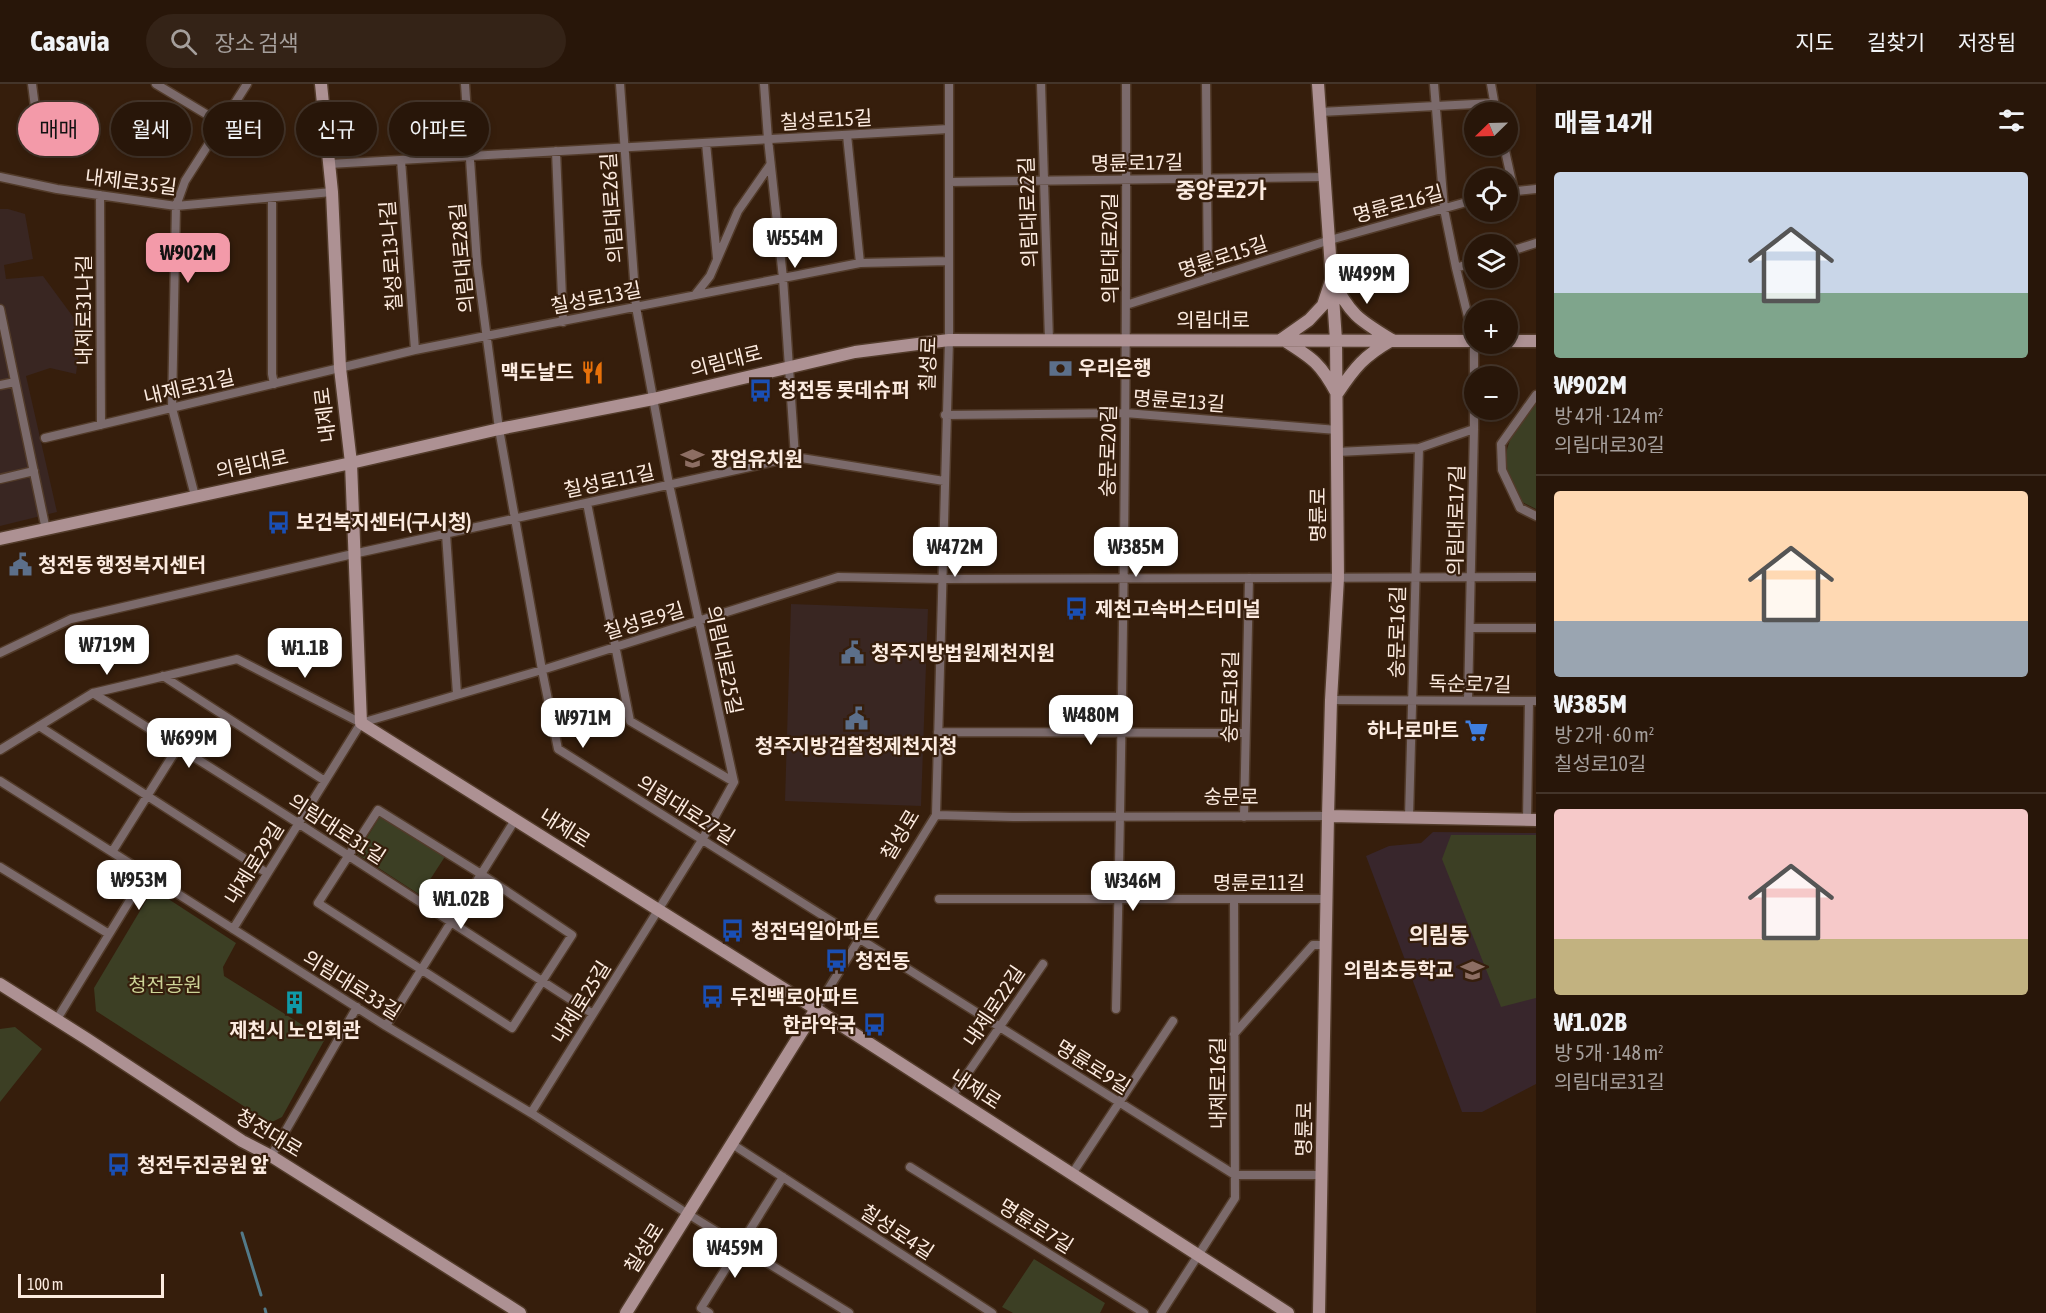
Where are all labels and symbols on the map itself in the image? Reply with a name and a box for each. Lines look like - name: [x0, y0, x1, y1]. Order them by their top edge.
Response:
- north arrow: [1464, 102, 1518, 156]
- street label: 칠성로15길: [779, 106, 873, 133]
- street label: 명륜로17길: [1091, 150, 1183, 175]
- street label: 의림대로26길: [596, 152, 627, 264]
- street label: 의림대로22길: [1014, 156, 1041, 268]
- street label: 내제로35길: [84, 164, 178, 199]
- district label: 중앙로2가: [1175, 177, 1267, 203]
- street label: 명륜로16길: [1350, 180, 1445, 227]
- street label: 의림대로20길: [1098, 193, 1121, 303]
- street label: 칠성로13나길: [375, 200, 406, 312]
- street label: 의림대로28길: [445, 202, 478, 314]
- pin: ₩554M: [753, 218, 837, 269]
- street label: 명륜로15길: [1175, 231, 1270, 282]
- pin: ₩902M: [146, 233, 230, 284]
- pin: ₩499M: [1325, 254, 1409, 305]
- street label: 내제로31나길: [72, 255, 95, 365]
- street label: 칠성로13길: [548, 277, 643, 318]
- street label: 의림대로: [1176, 308, 1250, 331]
- street label: 칠성로: [915, 336, 940, 392]
- street label: 의림대로: [687, 340, 764, 381]
- bank icon: 우리은행: [1047, 355, 1073, 381]
- place label: 우리은행: [1078, 356, 1152, 379]
- restaurant icon: 맥도날드: [579, 359, 605, 385]
- place label: 맥도날드: [500, 360, 574, 383]
- street label: 내제로31길: [141, 365, 236, 408]
- bus stop icon: 청전동 롯데슈퍼: [747, 377, 773, 403]
- place label: 청전동 롯데슈퍼: [778, 378, 910, 401]
- street label: 내제로: [310, 386, 339, 444]
- street label: 명륜로13길: [1132, 386, 1226, 415]
- street label: 숭문로20길: [1095, 405, 1120, 497]
- street label: 의림대로: [214, 445, 290, 482]
- school or university icon: 장엄유치원: [680, 446, 706, 472]
- place label: 장엄유치원: [711, 447, 803, 470]
- street label: 칠성로11길: [561, 460, 656, 501]
- street label: 의림대로17길: [1443, 464, 1468, 576]
- street label: 명륜로: [1306, 487, 1329, 543]
- bus stop icon: 보건복지센터(구시청): [265, 509, 291, 535]
- place label: 보건복지센터(구시청): [296, 510, 471, 533]
- pin: ₩472M: [913, 527, 997, 578]
- pin: ₩385M: [1094, 527, 1178, 578]
- public building icon: 청전동 행정복지센터: [7, 552, 33, 578]
- place label: 청전동 행정복지센터: [38, 553, 206, 576]
- street label: 숭문로16길: [1384, 586, 1409, 678]
- bus stop icon: 제천고속버스터미널: [1064, 596, 1090, 622]
- street label: 칠성로9길: [601, 597, 687, 644]
- place label: 제천고속버스터미널: [1095, 597, 1261, 620]
- street label: 의림대로25길: [702, 603, 747, 716]
- pin: ₩719M: [65, 625, 149, 676]
- pin: ₩1.1B: [263, 628, 347, 679]
- public building icon: 청주지방법원제천지원: [840, 640, 866, 666]
- place label: 청주지방법원제천지원: [871, 641, 1055, 664]
- street label: 숭문로18길: [1217, 651, 1242, 743]
- street label: 독순로7길: [1428, 671, 1512, 696]
- pin: ₩480M: [1049, 695, 1133, 746]
- pin: ₩971M: [541, 698, 625, 749]
- public building icon: 청주지방검찰청제천지청: [843, 705, 869, 731]
- supermarket icon: 하나로마트: [1464, 717, 1490, 743]
- pin: ₩699M: [147, 718, 231, 769]
- place label: 하나로마트: [1367, 718, 1459, 741]
- place label: 청주지방검찰청제천지청: [755, 734, 957, 757]
- street label: 의림대로27길: [633, 770, 739, 849]
- street label: 숭문로: [1203, 785, 1259, 808]
- street label: 의림대로31길: [285, 789, 390, 868]
- street label: 내제로: [536, 803, 595, 852]
- street label: 칠성로: [875, 805, 924, 864]
- street label: 내제로29길: [219, 817, 288, 908]
- pin: ₩953M: [97, 860, 181, 911]
- pin: ₩346M: [1091, 861, 1175, 912]
- street label: 명륜로11길: [1213, 871, 1305, 894]
- pin: ₩1.02B: [412, 879, 510, 930]
- bus stop icon: 청전덕일아파트: [720, 918, 746, 944]
- place label: 청전덕일아파트: [751, 919, 880, 942]
- district label: 의림동: [1409, 922, 1469, 948]
- street label: 의림대로33길: [299, 945, 405, 1024]
- bus stop icon: 청전동: [824, 948, 850, 974]
- place label: 청전동: [855, 949, 910, 972]
- street label: 내제로25길: [546, 956, 615, 1047]
- school or university icon: 의림초등학교: [1459, 957, 1485, 983]
- place label: 의림초등학교: [1344, 958, 1454, 981]
- street label: 내제로22길: [958, 961, 1029, 1050]
- park label: 청전공원: [128, 973, 202, 996]
- bus stop icon: 두진백로아파트: [699, 984, 725, 1010]
- place label: 두진백로아파트: [730, 985, 859, 1008]
- building icon: 제천시 노인회관: [282, 989, 308, 1015]
- bus stop icon: 한라약국: [861, 1012, 887, 1038]
- place label: 한라약국: [782, 1013, 856, 1036]
- place label: 제천시 노인회관: [229, 1018, 361, 1041]
- street label: 명륜로9길: [1052, 1035, 1135, 1098]
- street label: 내제로16길: [1206, 1037, 1229, 1129]
- street label: 내제로: [947, 1064, 1006, 1113]
- street label: 명륜로: [1292, 1101, 1315, 1157]
- street label: 청전대로: [232, 1104, 307, 1161]
- bus stop icon: 청전두진공원 앞: [106, 1152, 132, 1178]
- place label: 청전두진공원 앞: [137, 1153, 269, 1176]
- street label: 명륜로7길: [995, 1194, 1078, 1257]
- street label: 칠성로4길: [856, 1199, 938, 1264]
- street label: 칠성로: [619, 1218, 668, 1277]
- pin: ₩459M: [693, 1228, 777, 1279]
- scale bar: [18, 1271, 164, 1298]

